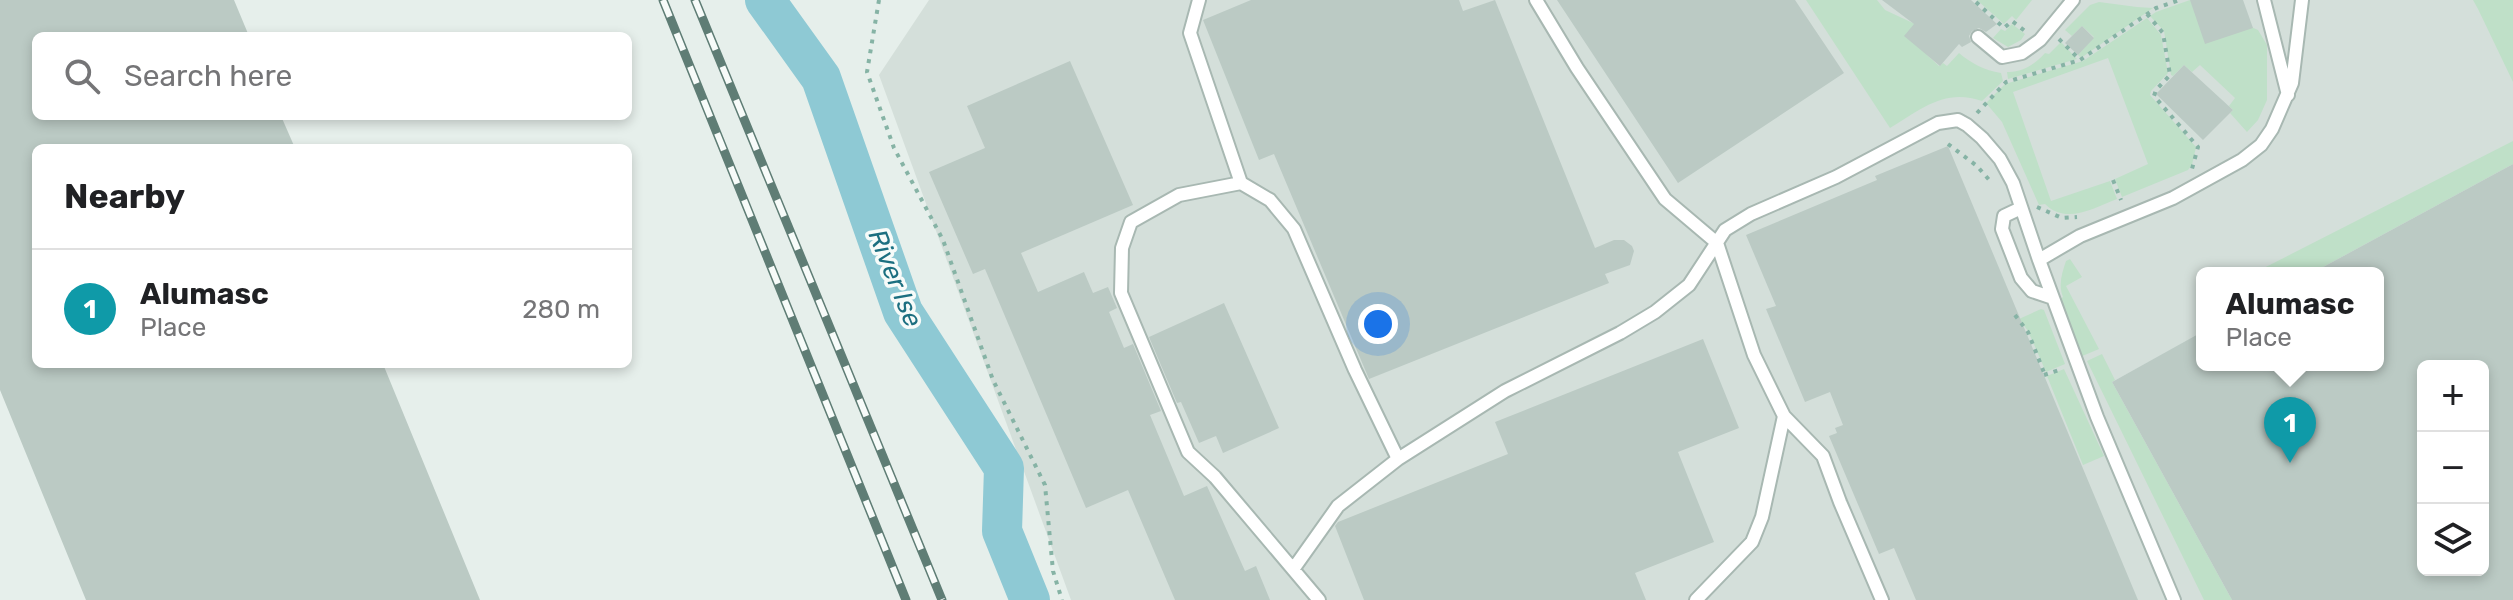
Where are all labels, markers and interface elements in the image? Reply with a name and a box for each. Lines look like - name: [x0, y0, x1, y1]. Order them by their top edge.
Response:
- search box: [32, 32, 632, 120]
- icon: search: [60, 54, 104, 98]
- text: Search here: [124, 58, 292, 94]
- text: Nearby: [64, 176, 185, 217]
- water label: River Ise: [861, 225, 929, 332]
- popup: [2196, 267, 2384, 371]
- text: Alumasc: [140, 276, 269, 312]
- text: Alumasc: [2226, 286, 2354, 322]
- text: 1: [84, 294, 96, 325]
- text: 280 m: [522, 294, 600, 325]
- your location: [1358, 304, 1398, 344]
- text: Place: [140, 312, 206, 343]
- text: Place: [2226, 322, 2292, 353]
- map controls: [2417, 360, 2489, 576]
- button: +: [2417, 360, 2489, 432]
- pin: 1: [2264, 397, 2316, 463]
- button: −: [2417, 432, 2489, 504]
- button: layers: [2417, 504, 2489, 576]

